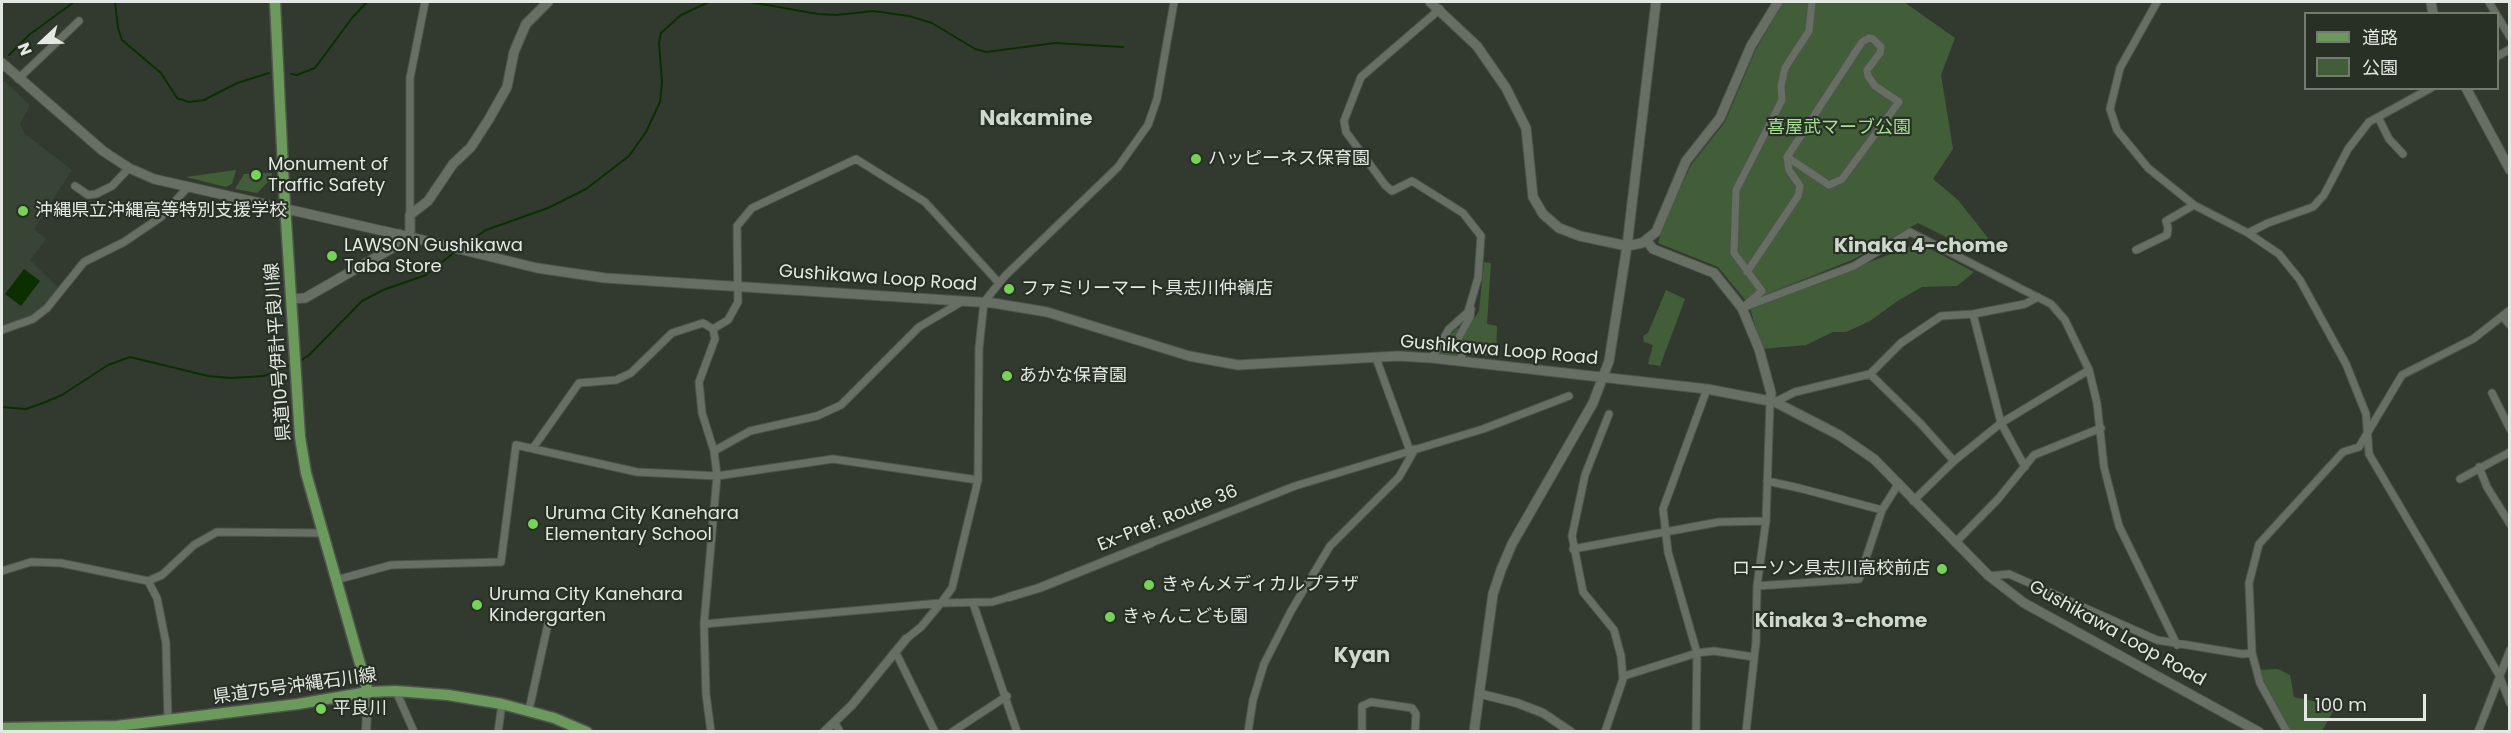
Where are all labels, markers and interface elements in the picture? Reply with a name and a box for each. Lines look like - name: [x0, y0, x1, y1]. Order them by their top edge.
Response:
- north arrow: [12, 12, 72, 72]
- legend: [2304, 12, 2499, 90]
- text: 道路: [2362, 25, 2398, 50]
- text: N: [12, 39, 38, 59]
- text: 公園: [2362, 55, 2398, 80]
- district label: Nakamine: [980, 107, 1092, 133]
- park label: 喜屋武マーブ公園: [1767, 117, 1911, 139]
- place label: ハッピーネス保育園: [1208, 148, 1370, 170]
- marker: ハッピーネス保育園: [1189, 152, 1203, 166]
- place label: Monument of Traffic Safety: [268, 154, 388, 196]
- marker: Monument of Traffic Safety: [249, 168, 263, 182]
- place label: 沖縄県立沖縄高等特別支援学校: [35, 200, 287, 222]
- marker: 沖縄県立沖縄高等特別支援学校: [16, 204, 30, 218]
- place label: LAWSON Gushikawa Taba Store: [344, 235, 523, 278]
- district label: Kinaka 4-chome: [1834, 235, 2008, 259]
- marker: LAWSON Gushikawa Taba Store: [325, 249, 339, 263]
- street label: Gushikawa Loop Road: [778, 261, 978, 297]
- street label: 県道10号伊計平良川線: [262, 262, 296, 442]
- place label: ファミリーマート具志川仲嶺店: [1021, 278, 1273, 300]
- marker: ファミリーマート具志川仲嶺店: [1002, 282, 1016, 296]
- street label: Gushikawa Loop Road: [1399, 332, 1599, 370]
- place label: あかな保育園: [1019, 365, 1127, 387]
- marker: あかな保育園: [1000, 369, 1014, 383]
- street label: Ex-Pref. Route 36: [1095, 481, 1241, 557]
- place label: Uruma City Kanehara Elementary School: [545, 503, 739, 546]
- marker: Uruma City Kanehara Elementary School: [526, 517, 540, 531]
- place label: ローソン具志川高校前店: [1732, 558, 1930, 580]
- marker: ローソン具志川高校前店: [1935, 562, 1949, 576]
- place label: きゃんメディカルプラザ: [1161, 574, 1359, 596]
- street label: Gushikawa Loop Road: [2025, 576, 2209, 692]
- marker: きゃんメディカルプラザ: [1142, 578, 1156, 592]
- place label: Uruma City Kanehara Kindergarten: [489, 584, 683, 626]
- marker: Uruma City Kanehara Kindergarten: [470, 598, 484, 612]
- place label: きゃんこども園: [1122, 606, 1248, 628]
- marker: きゃんこども園: [1103, 610, 1117, 624]
- district label: Kinaka 3-chome: [1755, 610, 1927, 634]
- district label: Kyan: [1334, 644, 1390, 670]
- street label: 県道75号沖縄石川線: [212, 665, 378, 709]
- scale bar: [2307, 682, 2428, 720]
- text: 100 m: [2315, 692, 2367, 717]
- place label: 平良川: [333, 698, 387, 720]
- marker: 平良川: [314, 702, 328, 716]

